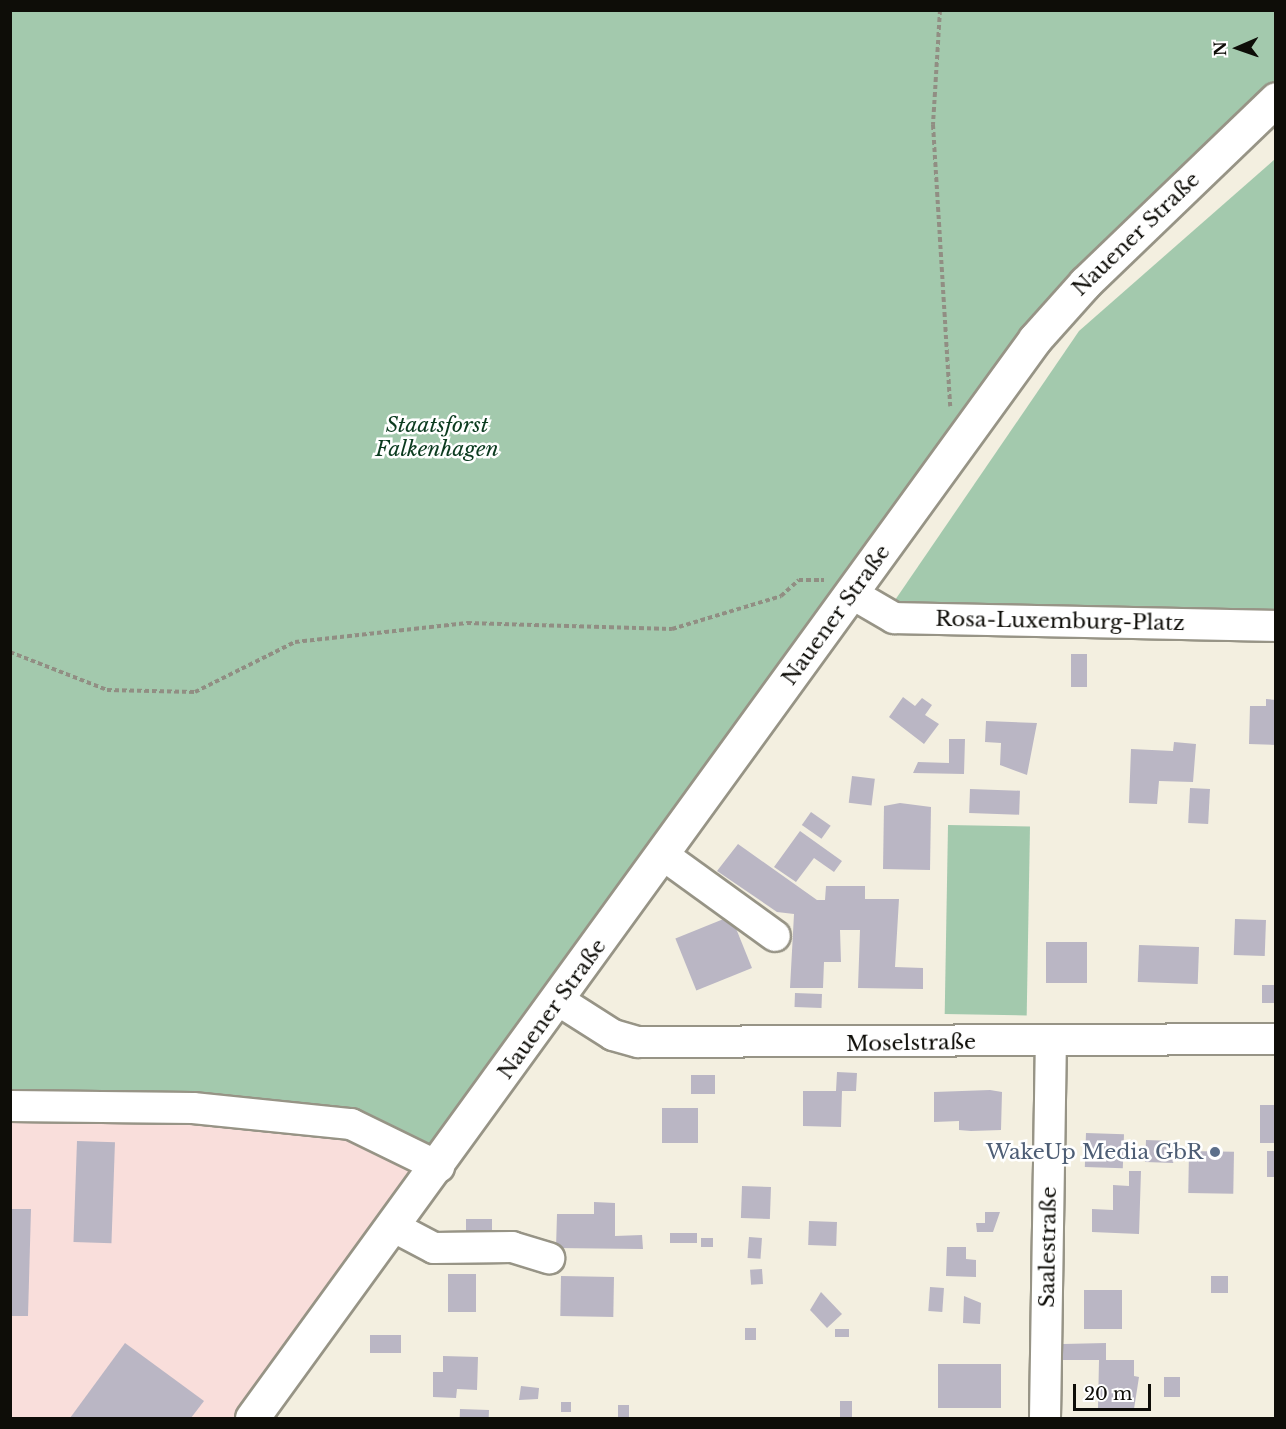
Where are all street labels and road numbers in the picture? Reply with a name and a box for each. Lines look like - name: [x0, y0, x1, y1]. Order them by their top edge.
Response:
- street label: Nauener Straße: [1067, 167, 1205, 301]
- street label: Nauener Straße: [776, 540, 896, 690]
- street label: Rosa-Luxemburg-Platz: [935, 606, 1185, 636]
- street label: Nauener Straße: [492, 934, 612, 1084]
- street label: Moselstraße: [846, 1029, 976, 1057]
- street label: Saalestraße: [1034, 1186, 1062, 1308]

